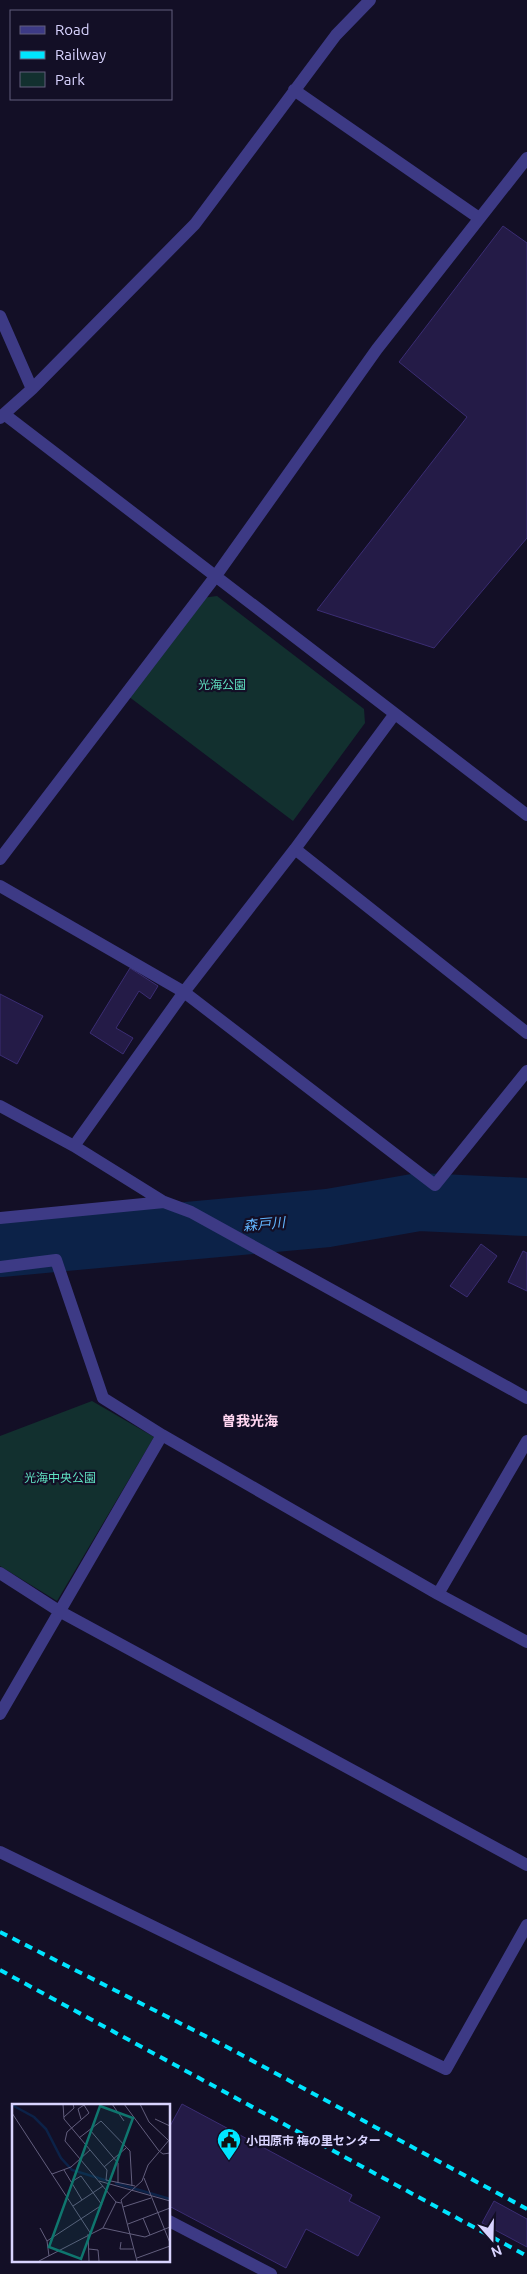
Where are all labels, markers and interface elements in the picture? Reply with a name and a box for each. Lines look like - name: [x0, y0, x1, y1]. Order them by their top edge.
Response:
- legend: [10, 10, 172, 100]
- text: Road: [55, 21, 90, 38]
- text: Railway: [55, 46, 106, 63]
- text: Park: [55, 71, 85, 88]
- park label: 光海公園: [198, 678, 246, 691]
- water label: 森戸川: [242, 1214, 288, 1234]
- district label: 曽我光海: [222, 1413, 278, 1429]
- park label: 光海中央公園: [24, 1471, 96, 1484]
- inset map: [12, 2104, 170, 2262]
- public building icon: 小田原市 梅の里センター: [216, 2127, 242, 2161]
- place label: 小田原市 梅の里センター: [246, 2134, 381, 2147]
- north arrow: [467, 2214, 517, 2264]
- text: N: [489, 2242, 504, 2261]

